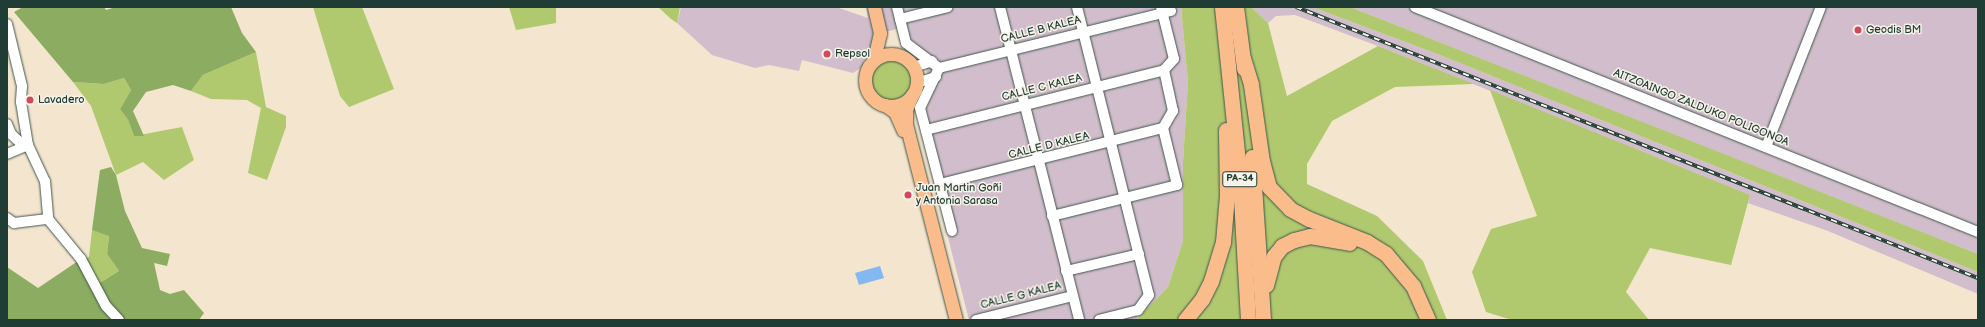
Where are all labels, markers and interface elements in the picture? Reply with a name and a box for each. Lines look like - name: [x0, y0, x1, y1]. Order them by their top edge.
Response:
- street label: CALLE B KALEA: [1000, 14, 1082, 46]
- place label: Geodis BM: [1866, 23, 1921, 37]
- marker: Geodis BM: [1853, 25, 1863, 35]
- place label: Repsol: [835, 47, 870, 61]
- marker: Repsol: [822, 49, 832, 59]
- street label: AITZOAINGO ZALDUKO POLIGONOA: [1611, 67, 1791, 149]
- street label: CALLE C KALEA: [1000, 72, 1084, 104]
- place label: Lavadero: [38, 93, 84, 107]
- marker: Lavadero: [25, 95, 35, 105]
- street label: CALLE D KALEA: [1007, 130, 1091, 162]
- road number: PA-34: [1222, 171, 1258, 187]
- place label: Juan Martin Goñi y Antonia Sarasa: [916, 182, 1001, 208]
- marker: Juan Martin Goñi y Antonia Sarasa: [903, 190, 913, 200]
- street label: CALLE G KALEA: [979, 280, 1063, 312]

